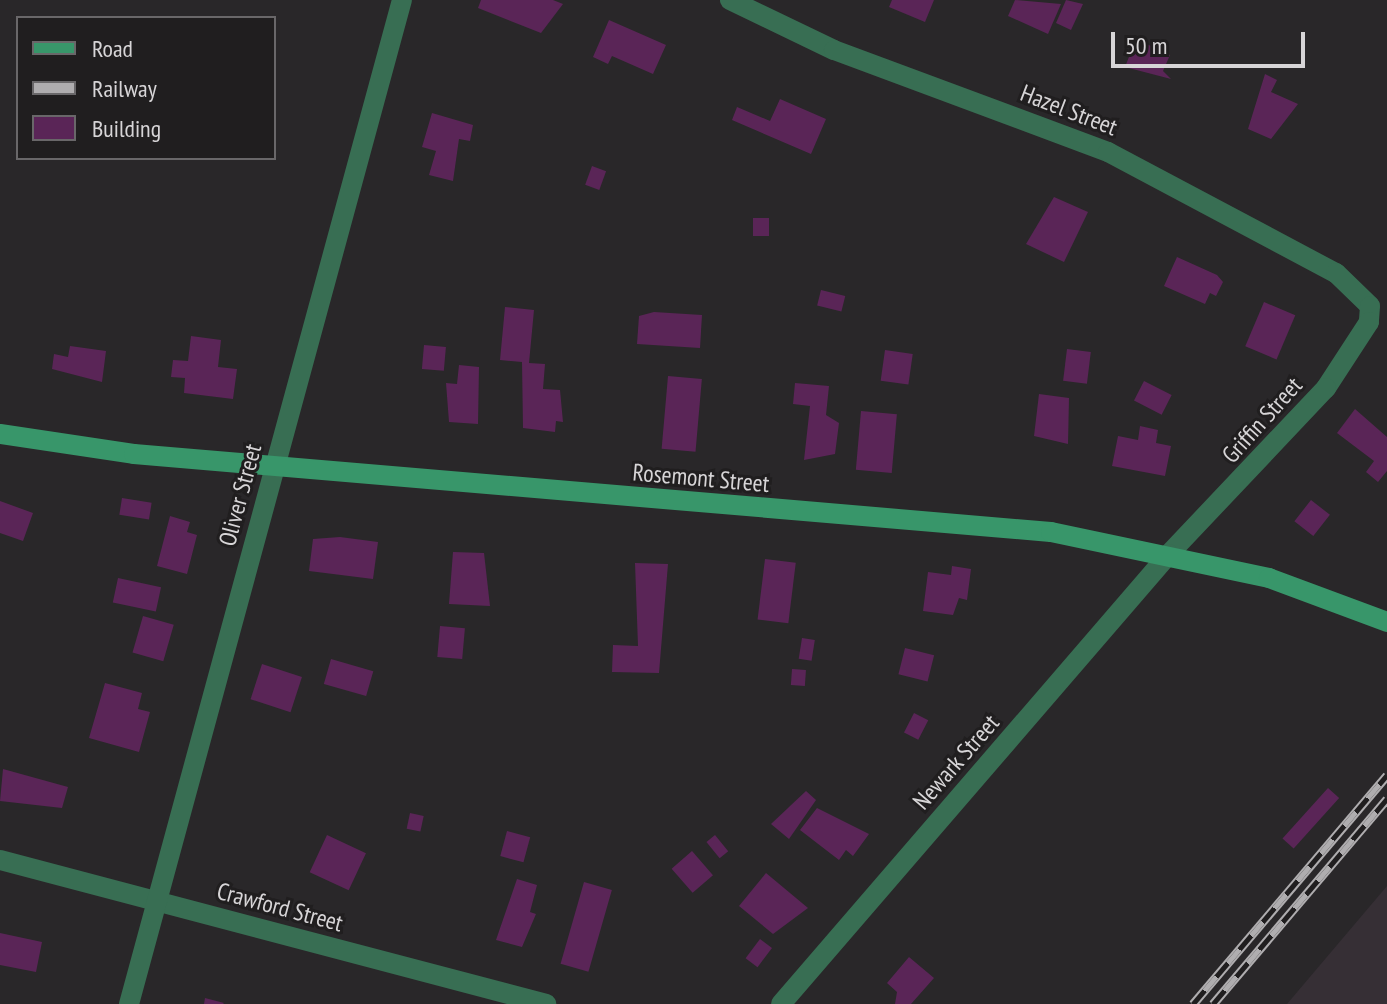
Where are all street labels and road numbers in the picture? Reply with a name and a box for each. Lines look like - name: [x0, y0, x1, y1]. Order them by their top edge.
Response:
- street label: Hazel Street: [1017, 78, 1121, 142]
- street label: Griffin Street: [1216, 371, 1308, 469]
- street label: Oliver Street: [213, 441, 267, 549]
- street label: Rosemont Street: [632, 458, 770, 498]
- street label: Newark Street: [907, 708, 1005, 816]
- street label: Crawford Street: [214, 876, 346, 938]

